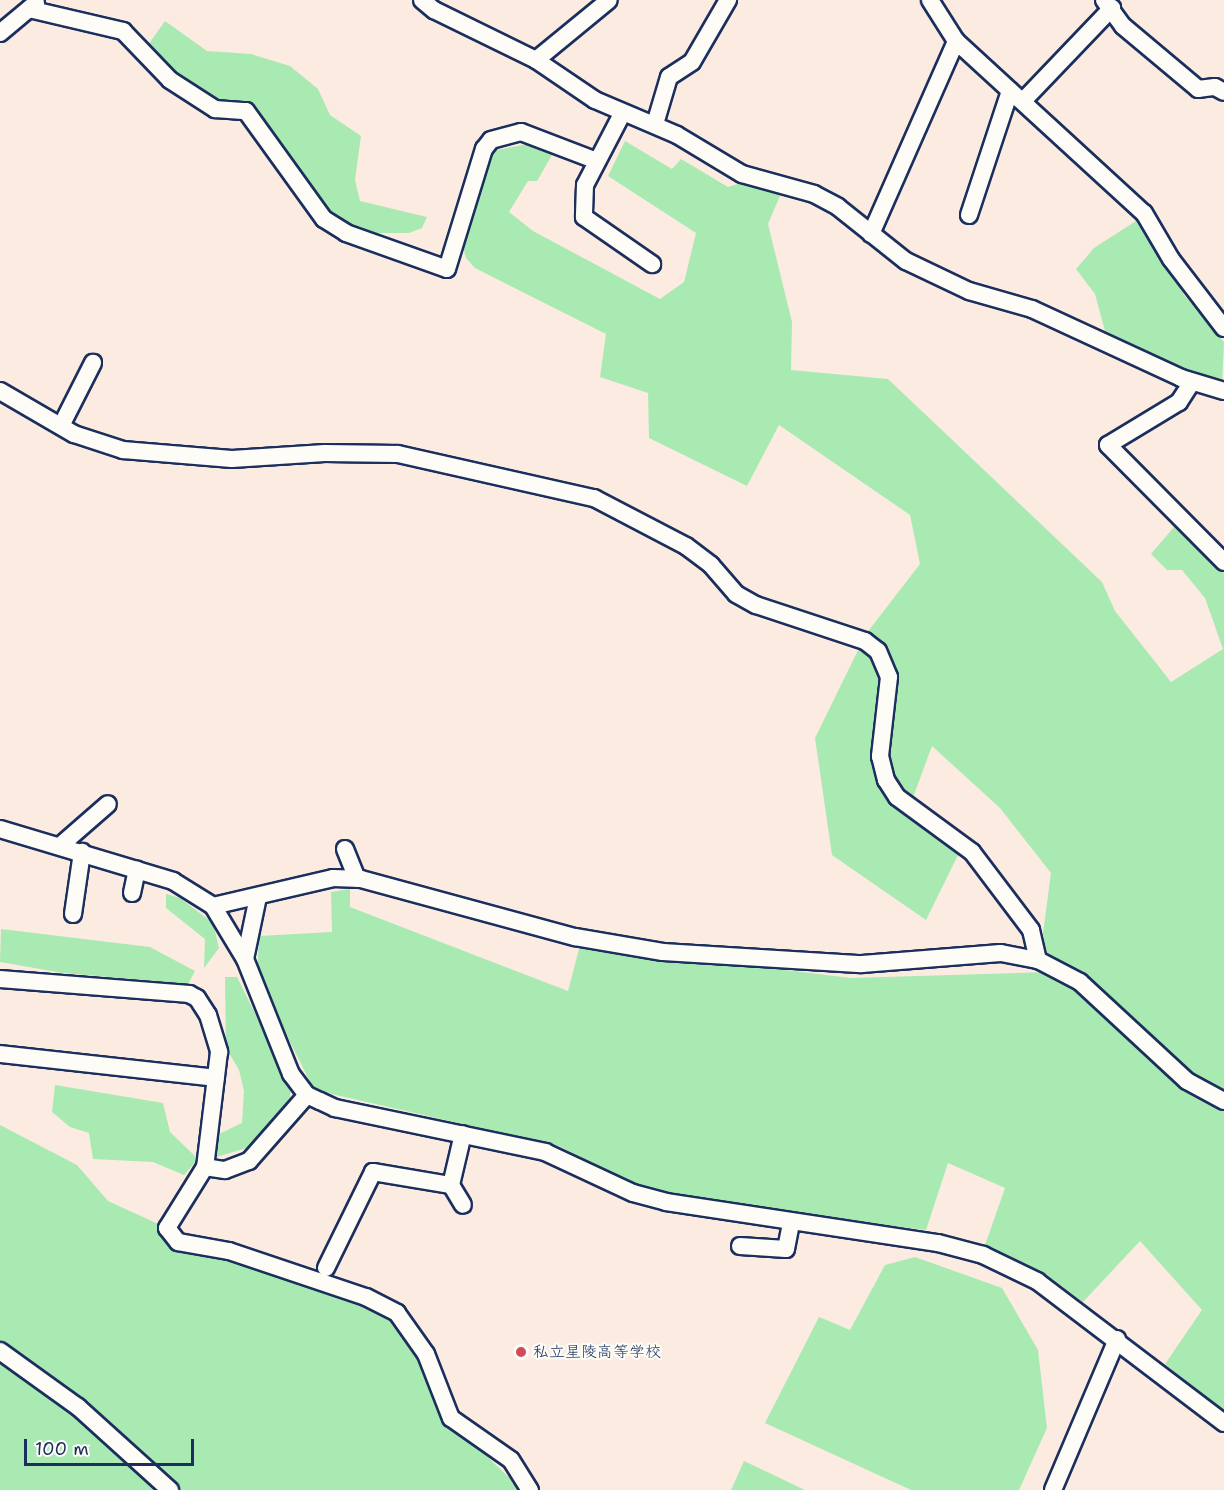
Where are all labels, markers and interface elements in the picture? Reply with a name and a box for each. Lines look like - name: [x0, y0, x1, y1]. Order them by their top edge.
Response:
- place label: 私立星陵高等学校: [533, 1342, 661, 1362]
- marker: 私立星陵高等学校: [514, 1345, 528, 1359]
- scale bar: [27, 1427, 196, 1465]
- text: 100 m: [35, 1437, 89, 1461]

